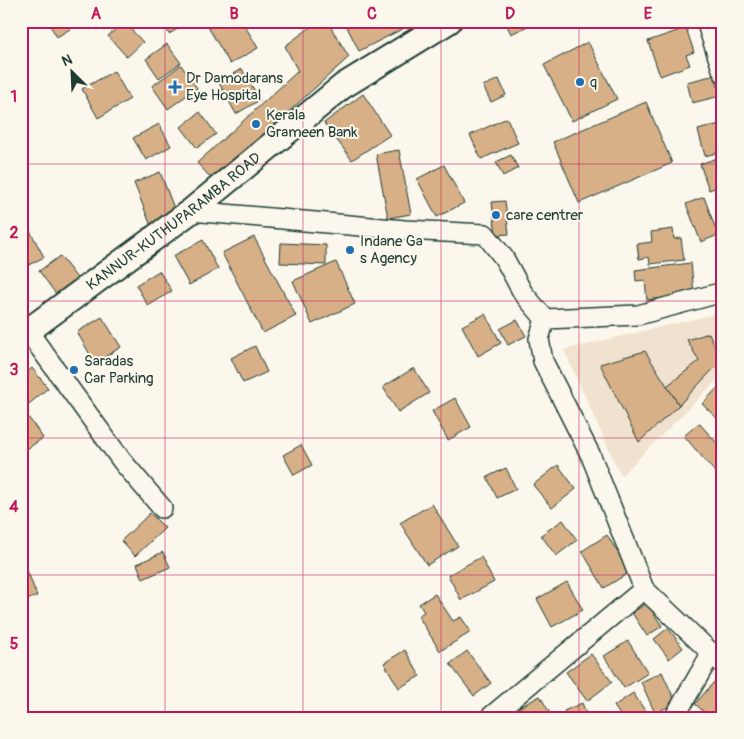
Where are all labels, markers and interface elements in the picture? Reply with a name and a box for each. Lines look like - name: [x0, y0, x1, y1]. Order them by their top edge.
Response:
- text: A: [91, 4, 102, 24]
- text: B: [229, 4, 239, 24]
- text: C: [367, 4, 377, 24]
- text: D: [505, 4, 515, 24]
- text: E: [644, 4, 653, 24]
- north arrow: [48, 48, 98, 98]
- text: N: [59, 51, 75, 70]
- place label: Dr Damodarans Eye Hospital: [186, 69, 283, 105]
- place label: q: [590, 73, 597, 92]
- marker: q: [574, 76, 586, 88]
- marker: Dr Damodarans Eye Hospital: [168, 80, 182, 94]
- text: 1: [11, 87, 17, 107]
- place label: Kerala Grameen Bank: [266, 106, 358, 142]
- marker: Kerala Grameen Bank: [250, 118, 262, 130]
- street label: KANNUR-KUTHUPARAMBA ROAD: [82, 148, 265, 294]
- place label: care centrer: [506, 206, 584, 225]
- marker: care centrer: [490, 209, 502, 221]
- text: 2: [10, 223, 19, 243]
- place label: Indane Ga s Agency: [360, 232, 423, 268]
- marker: Indane Ga s Agency: [344, 244, 356, 256]
- place label: Saradas Car Parking: [84, 352, 154, 388]
- text: 3: [10, 360, 19, 380]
- marker: Saradas Car Parking: [68, 364, 80, 376]
- text: 4: [9, 497, 19, 517]
- text: 5: [10, 634, 19, 654]

